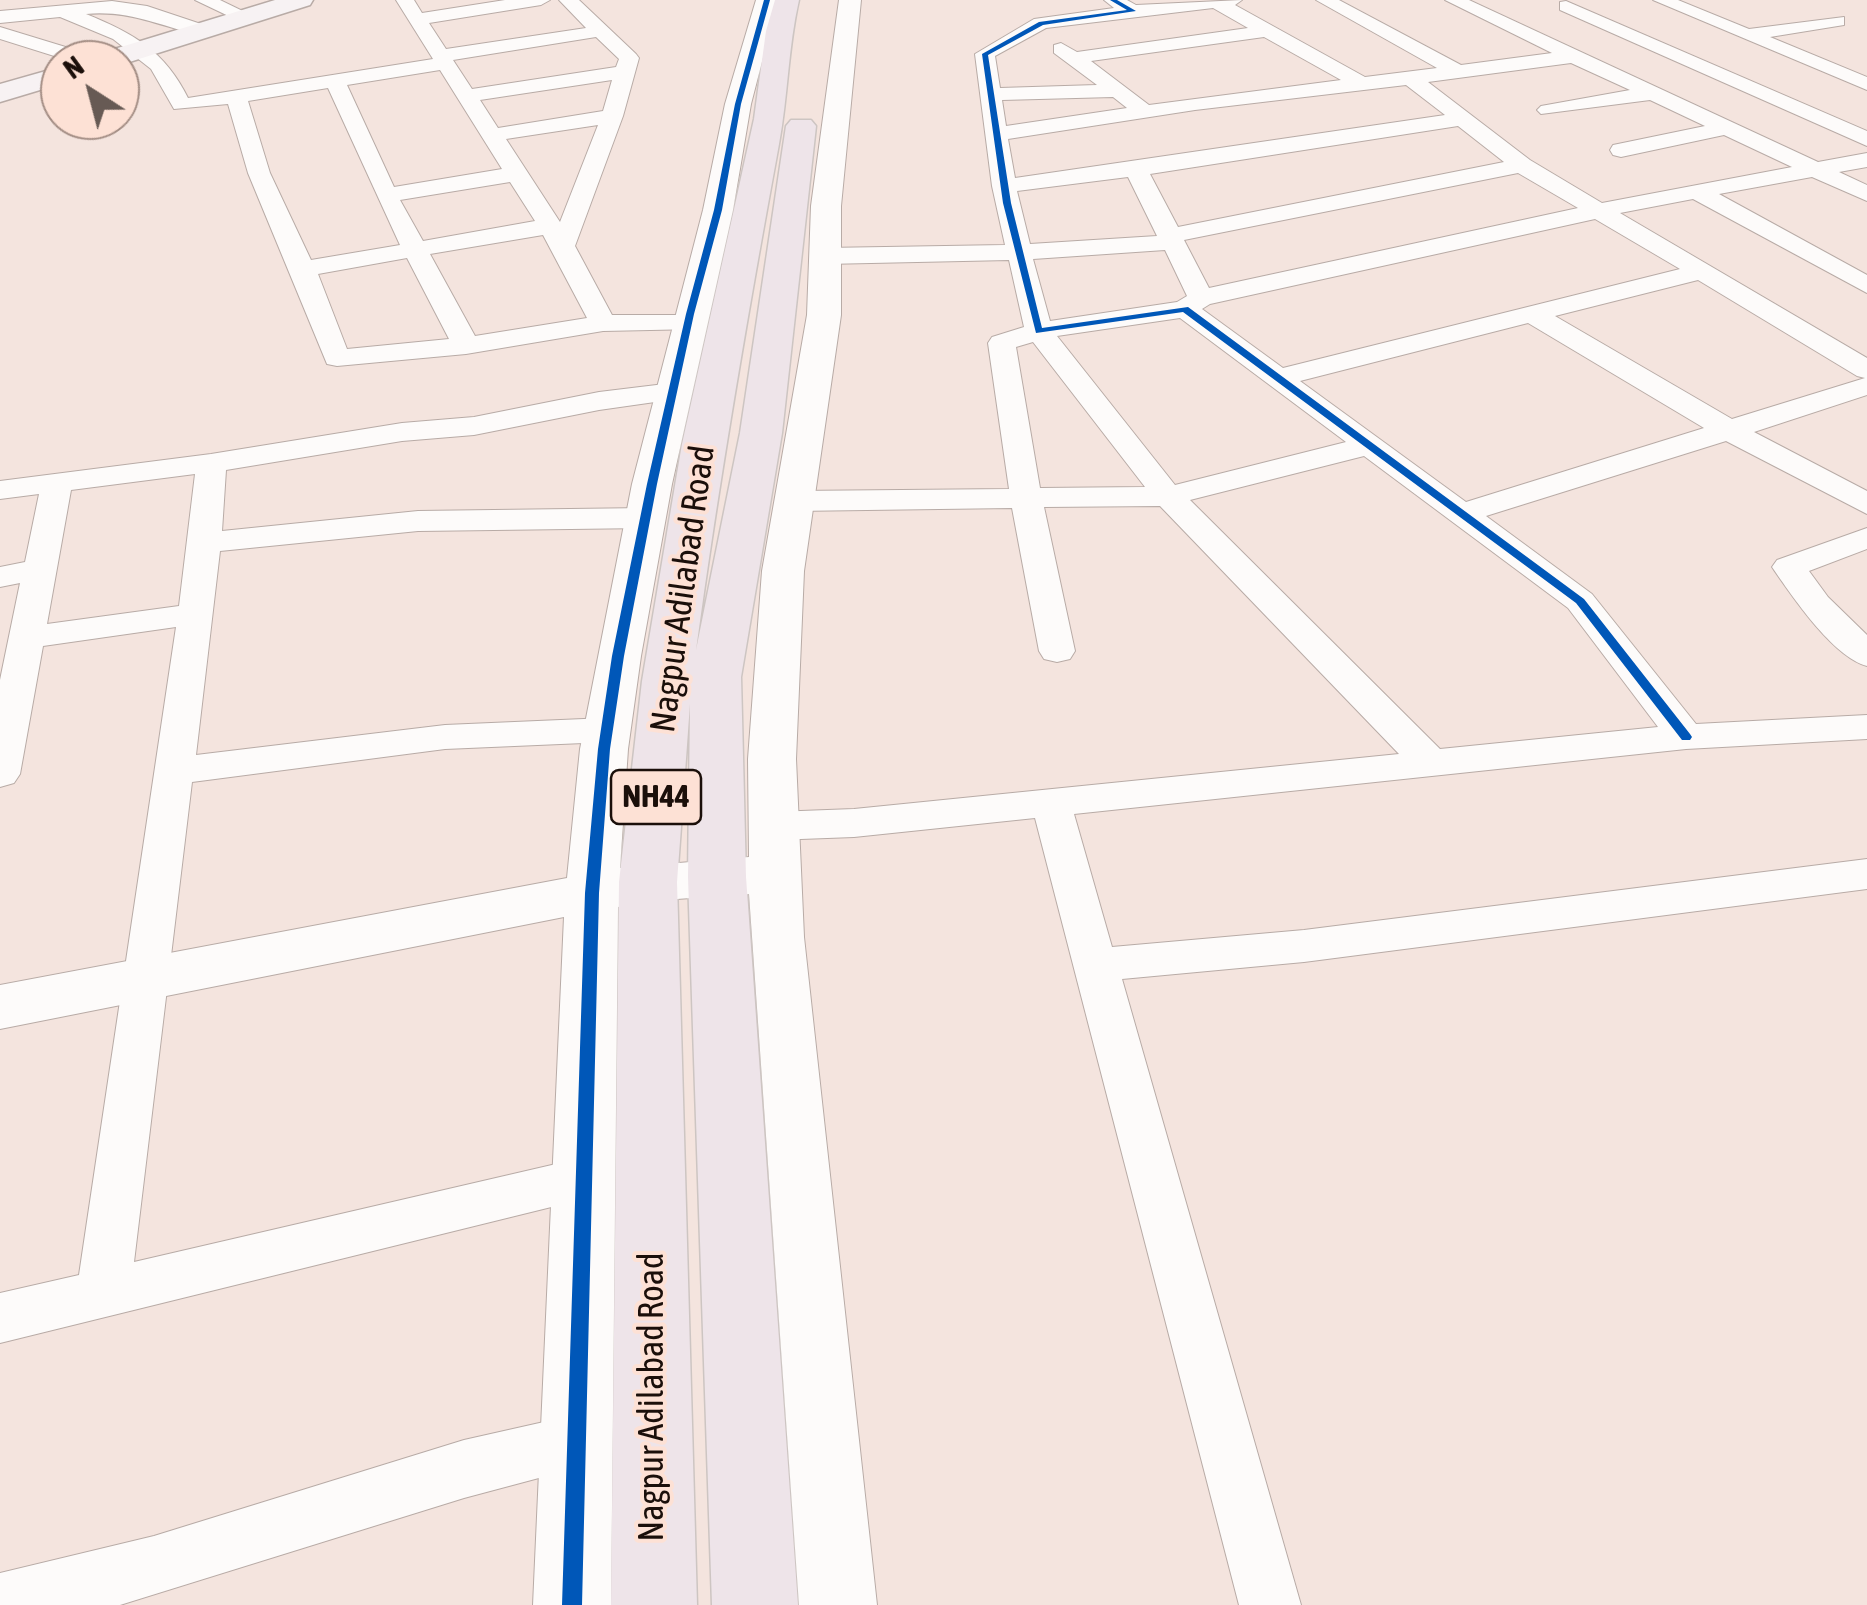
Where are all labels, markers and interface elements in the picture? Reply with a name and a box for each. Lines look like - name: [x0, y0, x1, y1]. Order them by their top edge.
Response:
- north arrow: [40, 40, 140, 140]
- text: N: [57, 50, 90, 85]
- street label: Nagpur Adilabad Road: [642, 443, 724, 735]
- road number: NH44: [611, 770, 701, 824]
- street label: Nagpur Adilabad Road: [631, 1253, 673, 1541]

